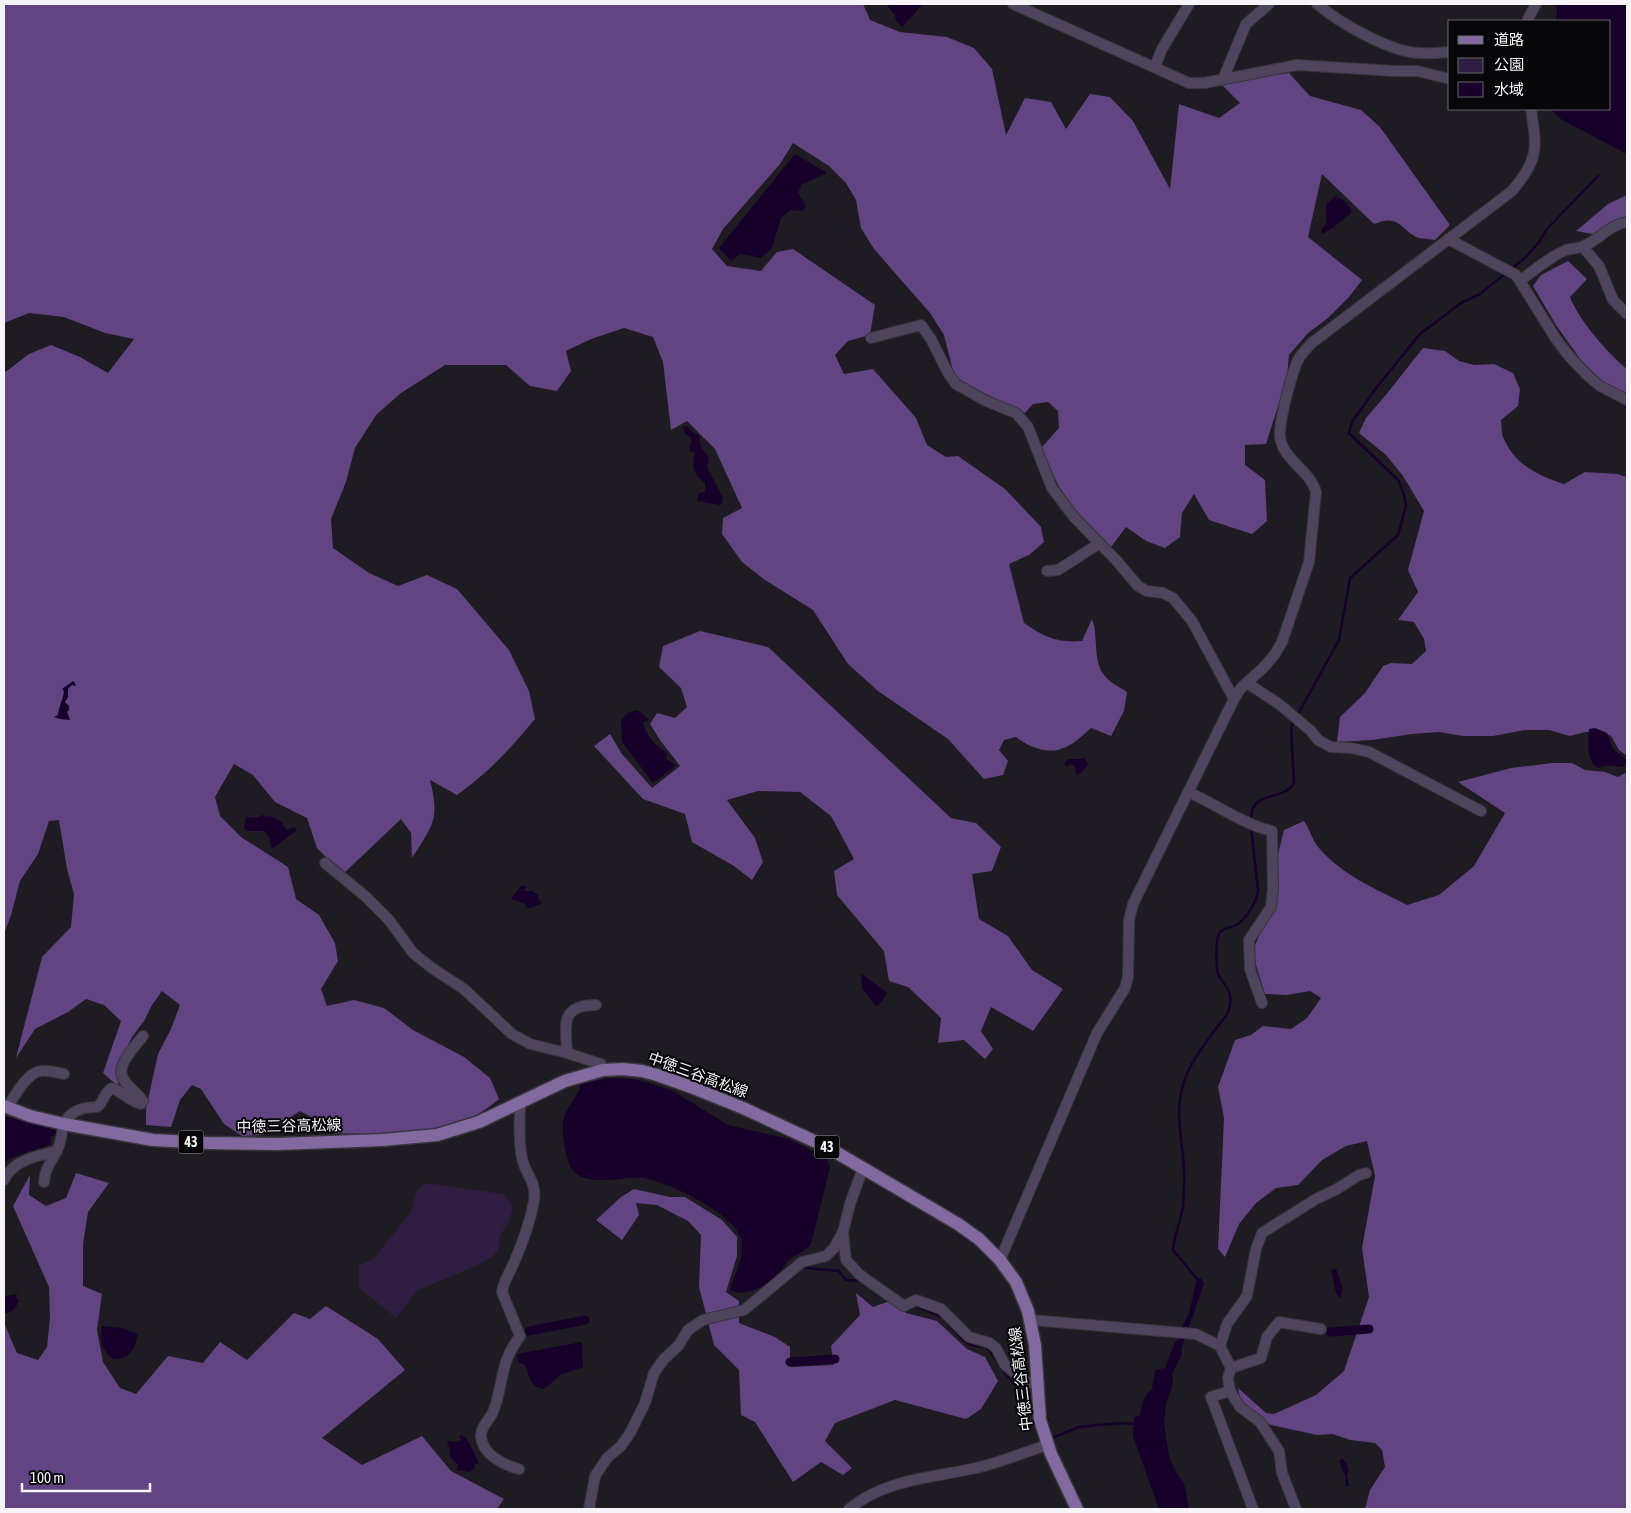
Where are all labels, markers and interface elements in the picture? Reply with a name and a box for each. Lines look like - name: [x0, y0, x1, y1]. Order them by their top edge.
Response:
- legend: [1448, 20, 1611, 110]
- text: 道路: [1494, 31, 1524, 48]
- text: 公園: [1494, 56, 1524, 73]
- text: 水域: [1494, 81, 1524, 98]
- street label: 中徳三谷高松線: [646, 1049, 750, 1100]
- street label: 中徳三谷高松線: [236, 1116, 342, 1135]
- road number: 43: [178, 1130, 204, 1154]
- road number: 43: [814, 1136, 840, 1158]
- street label: 中徳三谷高松線: [1006, 1326, 1035, 1432]
- scale bar: [22, 1460, 150, 1492]
- text: 100 m: [30, 1469, 64, 1486]

